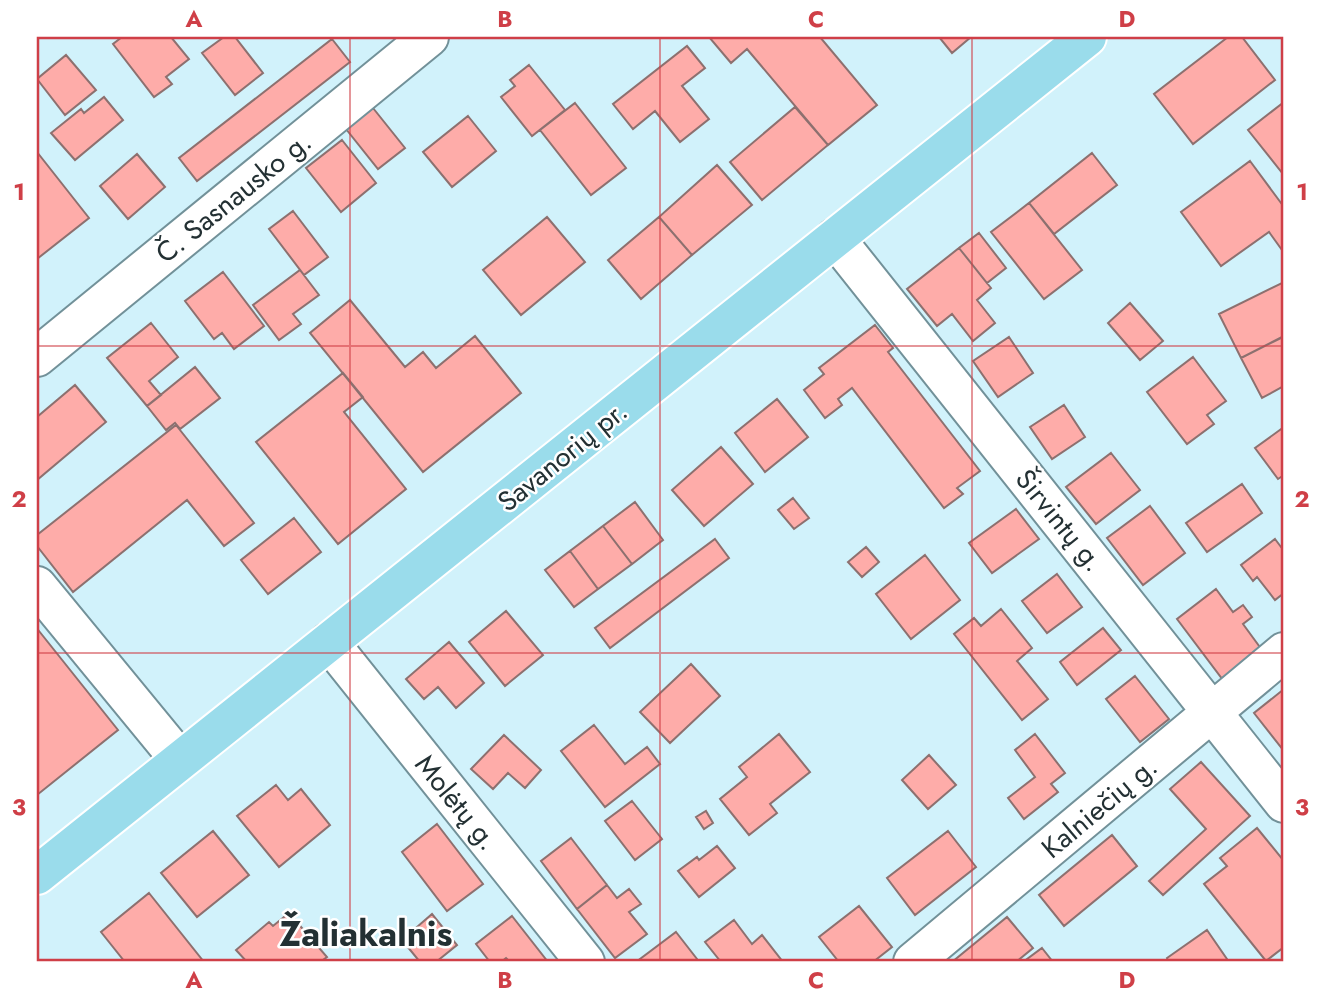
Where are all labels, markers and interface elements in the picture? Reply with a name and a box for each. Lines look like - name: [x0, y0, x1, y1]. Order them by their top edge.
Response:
- text: A: [185, 2, 203, 36]
- text: B: [497, 2, 513, 36]
- text: C: [808, 2, 824, 36]
- text: D: [1119, 2, 1136, 36]
- street label: Č. Sasnausko g.: [147, 122, 320, 273]
- text: 1: [13, 175, 25, 209]
- text: 1: [1296, 175, 1308, 209]
- street label: Savanorių pr.: [489, 391, 636, 522]
- street label: Širvintų g.: [1005, 460, 1114, 580]
- text: 2: [11, 482, 27, 516]
- text: 2: [1294, 482, 1310, 516]
- street label: Molėtų g.: [405, 745, 508, 859]
- street label: Kalniečių g.: [1032, 747, 1166, 868]
- text: 3: [12, 790, 26, 824]
- text: 3: [1295, 790, 1309, 824]
- district label: Žaliakalnis: [280, 909, 452, 959]
- text: A: [185, 963, 203, 997]
- text: B: [497, 963, 513, 997]
- text: C: [808, 963, 824, 997]
- text: D: [1119, 963, 1136, 997]

